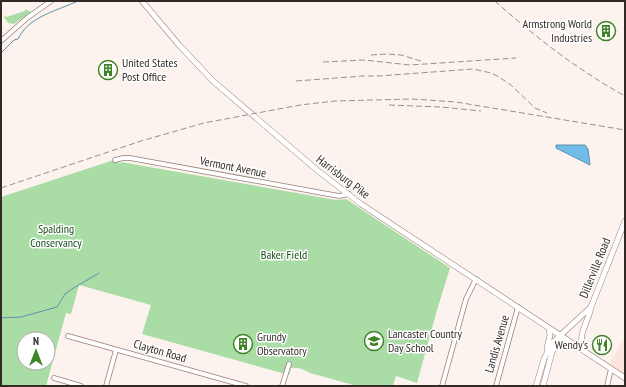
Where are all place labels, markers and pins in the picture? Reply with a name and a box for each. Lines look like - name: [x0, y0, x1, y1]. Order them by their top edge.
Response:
- place label: Armstrong World Industries: [522, 16, 592, 45]
- building icon: Armstrong World Industries: [595, 20, 617, 42]
- place label: United States Post Office: [122, 55, 177, 84]
- building icon: United States Post Office: [97, 59, 119, 81]
- place label: Lancaster Country Day School: [388, 326, 462, 355]
- place label: Grundy Observatory: [257, 329, 307, 358]
- school or university icon: Lancaster Country Day School: [363, 330, 385, 352]
- building icon: Grundy Observatory: [232, 333, 254, 355]
- restaurant icon: Wendy's: [591, 334, 613, 356]
- place label: Wendy's: [555, 337, 588, 352]

